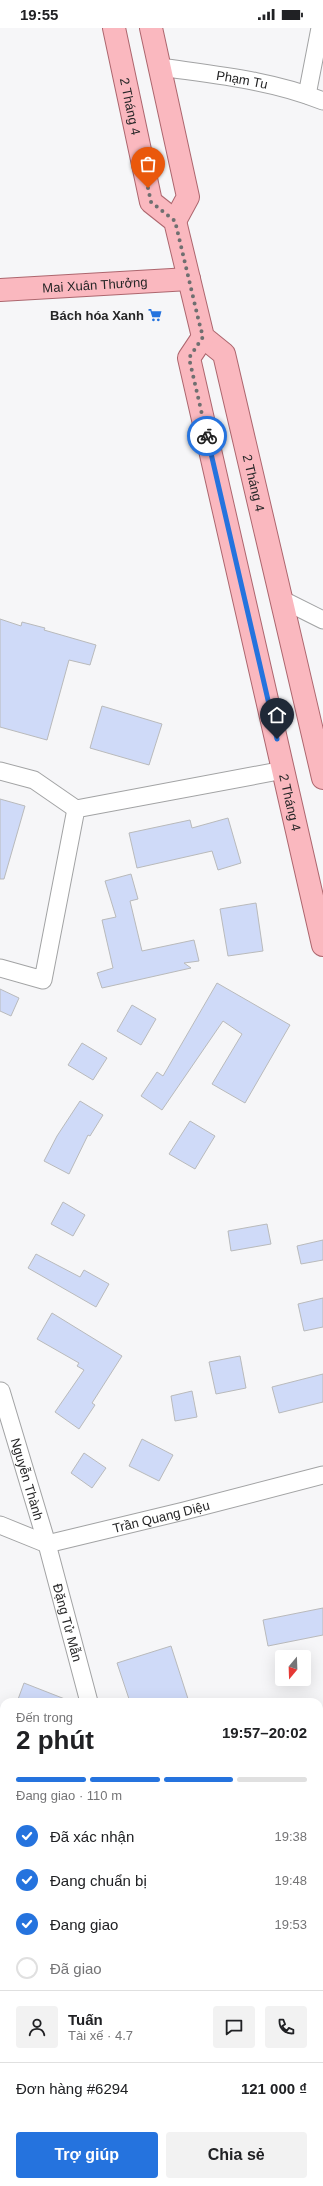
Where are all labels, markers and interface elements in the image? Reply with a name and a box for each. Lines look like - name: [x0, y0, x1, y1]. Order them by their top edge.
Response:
- text: 19:55: [20, 6, 58, 23]
- street label: Phạm Tu: [215, 67, 269, 91]
- street label: 2 Tháng 4: [117, 76, 144, 136]
- pin: [131, 147, 165, 188]
- icon: bag: [137, 153, 159, 175]
- street label: Mai Xuân Thưởng: [42, 274, 148, 295]
- supermarket icon: Bách hóa Xanh: [147, 307, 163, 323]
- place label: Bách hóa Xanh: [50, 308, 144, 323]
- courier: [187, 416, 227, 456]
- icon: bike: [196, 425, 218, 447]
- street label: 2 Tháng 4: [240, 453, 268, 513]
- pin: [260, 698, 294, 739]
- icon: home: [266, 704, 288, 726]
- street label: 2 Tháng 4: [277, 772, 304, 832]
- street label: Nguyễn Thành: [8, 1436, 47, 1522]
- street label: Trần Quang Diệu: [111, 1497, 211, 1535]
- street label: Đặng Tử Mẫn: [50, 1582, 85, 1663]
- north arrow: [275, 1650, 311, 1686]
- map controls: [275, 1650, 311, 1686]
- text: Đến trong: [16, 1710, 73, 1725]
- text: 19:57–20:02: [222, 1724, 307, 1741]
- text: 2 phút: [16, 1725, 94, 1755]
- text: Đang giao · 110 m: [16, 1788, 122, 1803]
- icon: check: [16, 1825, 38, 1847]
- text: Đã xác nhận: [50, 1828, 134, 1845]
- text: 19:38: [274, 1829, 307, 1844]
- icon: check: [16, 1869, 38, 1891]
- text: Đang chuẩn bị: [50, 1872, 147, 1889]
- text: 19:48: [274, 1873, 307, 1888]
- icon: check: [16, 1913, 38, 1935]
- text: Đang giao: [50, 1916, 118, 1933]
- text: 19:53: [274, 1917, 307, 1932]
- text: Đã giao: [50, 1960, 102, 1977]
- button: person: [16, 2006, 58, 2048]
- button: chat: [213, 2006, 255, 2048]
- button: phone: [265, 2006, 307, 2048]
- text: Tuấn: [68, 2011, 103, 2028]
- text: Tài xế · 4.7: [68, 2028, 133, 2043]
- text: Đơn hàng #6294: [16, 2080, 128, 2097]
- text: 121 000 ₫: [241, 2080, 307, 2097]
- button: Trợ giúp: [16, 2132, 158, 2178]
- button: Chia sẻ: [166, 2132, 307, 2178]

